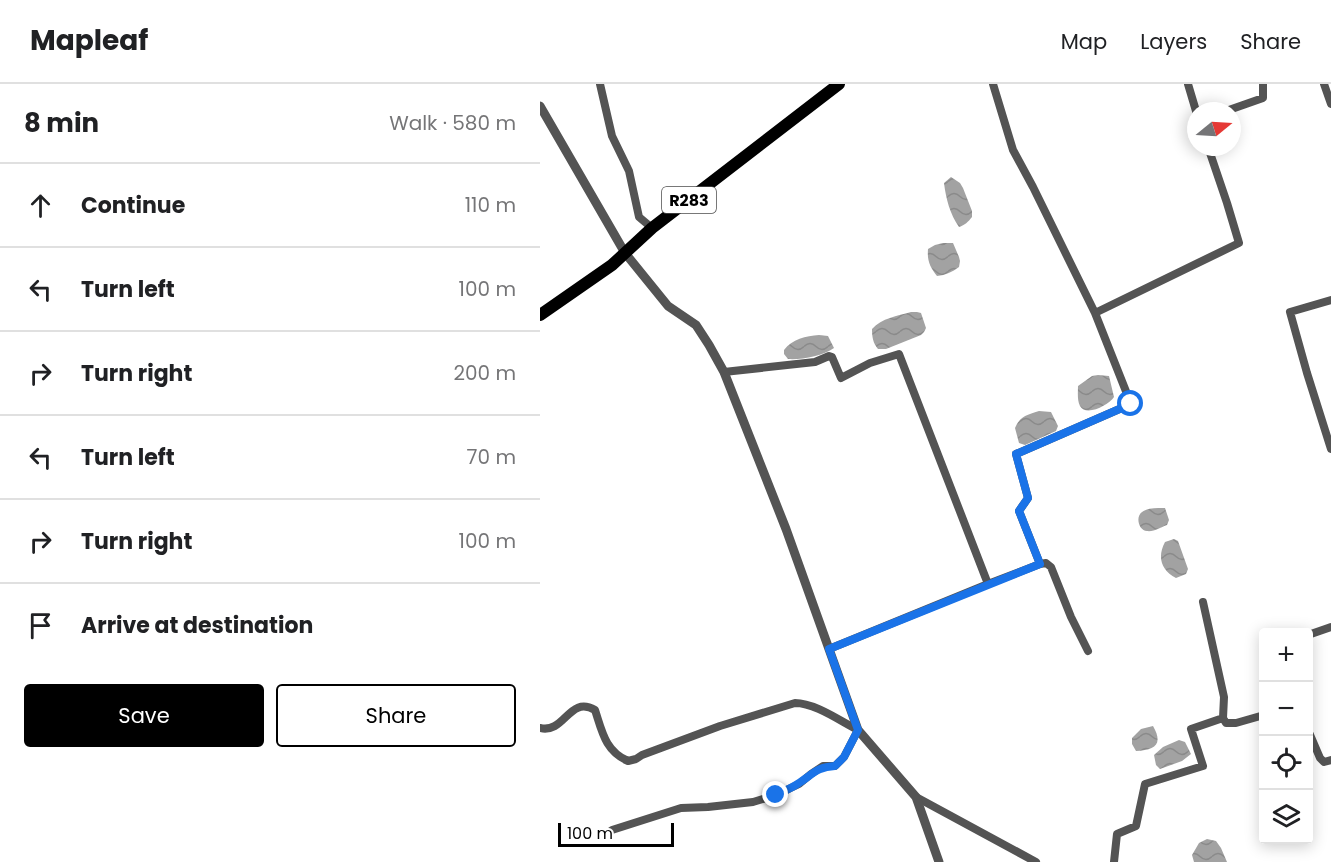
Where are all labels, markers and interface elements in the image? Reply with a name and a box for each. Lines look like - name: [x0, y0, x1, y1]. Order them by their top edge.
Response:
- text: Mapleaf: [30, 21, 148, 60]
- text: Map: [1061, 27, 1107, 56]
- text: Layers: [1140, 27, 1207, 56]
- text: Share: [1240, 27, 1301, 56]
- north arrow: [1187, 102, 1241, 156]
- text: 8 min: [24, 105, 99, 141]
- text: Walk · 580 m: [389, 109, 516, 137]
- road number: R283: [662, 187, 716, 213]
- icon: ahead: [24, 189, 57, 222]
- text: Continue: [81, 190, 185, 221]
- text: 110 m: [465, 191, 516, 219]
- icon: left: [24, 273, 57, 306]
- text: Turn left: [81, 274, 175, 305]
- text: 100 m: [459, 275, 516, 303]
- icon: right: [24, 357, 57, 390]
- text: Turn right: [81, 358, 192, 389]
- text: 200 m: [453, 359, 516, 387]
- route start: [1117, 390, 1143, 416]
- icon: left: [24, 441, 57, 474]
- text: Turn left: [81, 442, 175, 473]
- text: 70 m: [467, 443, 516, 471]
- icon: right: [24, 525, 57, 558]
- text: Turn right: [81, 526, 192, 557]
- text: 100 m: [459, 527, 516, 555]
- icon: arrive: [24, 609, 57, 642]
- text: Arrive at destination: [81, 610, 313, 641]
- map controls: [1259, 628, 1313, 844]
- button: +: [1259, 628, 1313, 682]
- button: −: [1259, 682, 1313, 736]
- button: Save: [24, 684, 264, 747]
- button: Share: [276, 684, 516, 747]
- button: locate: [1259, 736, 1313, 790]
- route end: [762, 781, 788, 807]
- button: layers: [1259, 790, 1313, 844]
- scale bar: [558, 820, 674, 848]
- text: 100 m: [567, 822, 613, 845]

